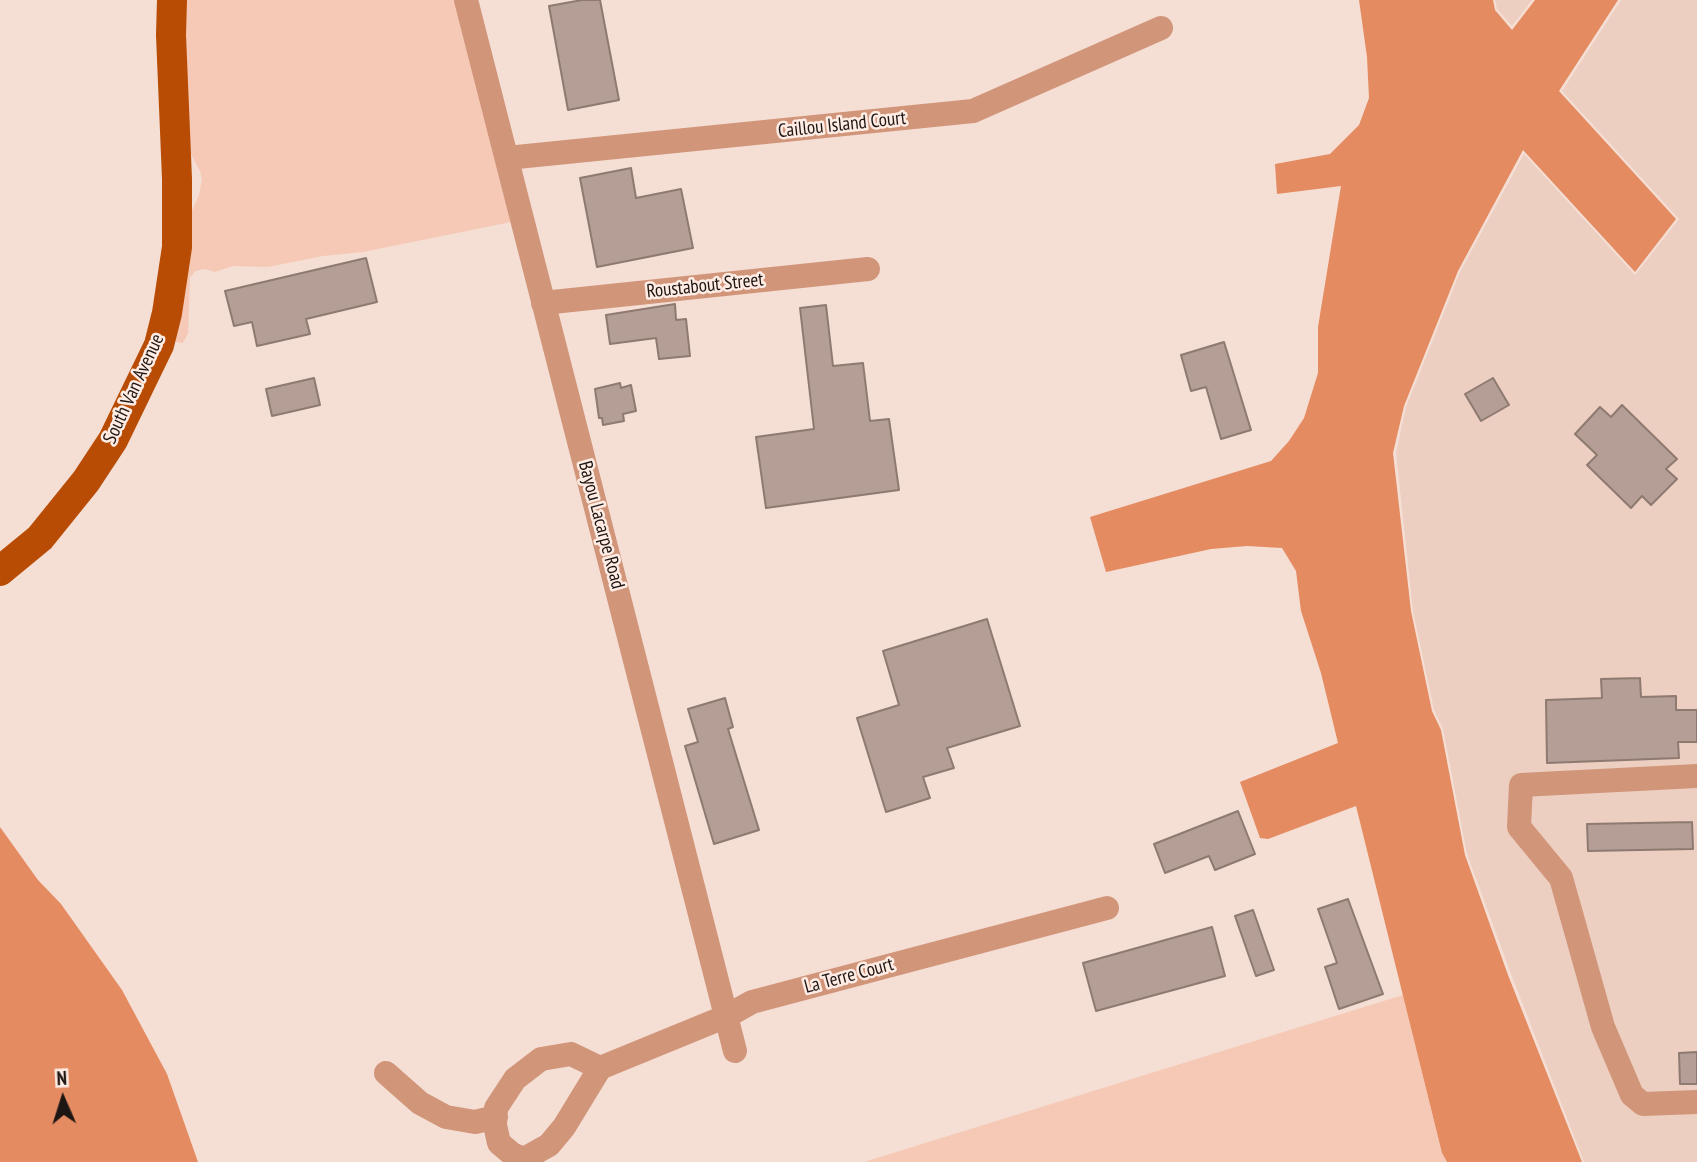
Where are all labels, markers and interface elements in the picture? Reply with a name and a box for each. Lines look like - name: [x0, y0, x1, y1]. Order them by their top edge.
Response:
- street label: Caillou Island Court: [777, 107, 907, 143]
- street label: Roustabout Street: [645, 269, 765, 303]
- street label: South Van Avenue: [99, 331, 169, 447]
- street label: Bayou Lacarpe Road: [573, 459, 629, 591]
- street label: La Terre Court: [802, 953, 896, 999]
- north arrow: [28, 1064, 98, 1134]
- text: N: [56, 1066, 68, 1090]

